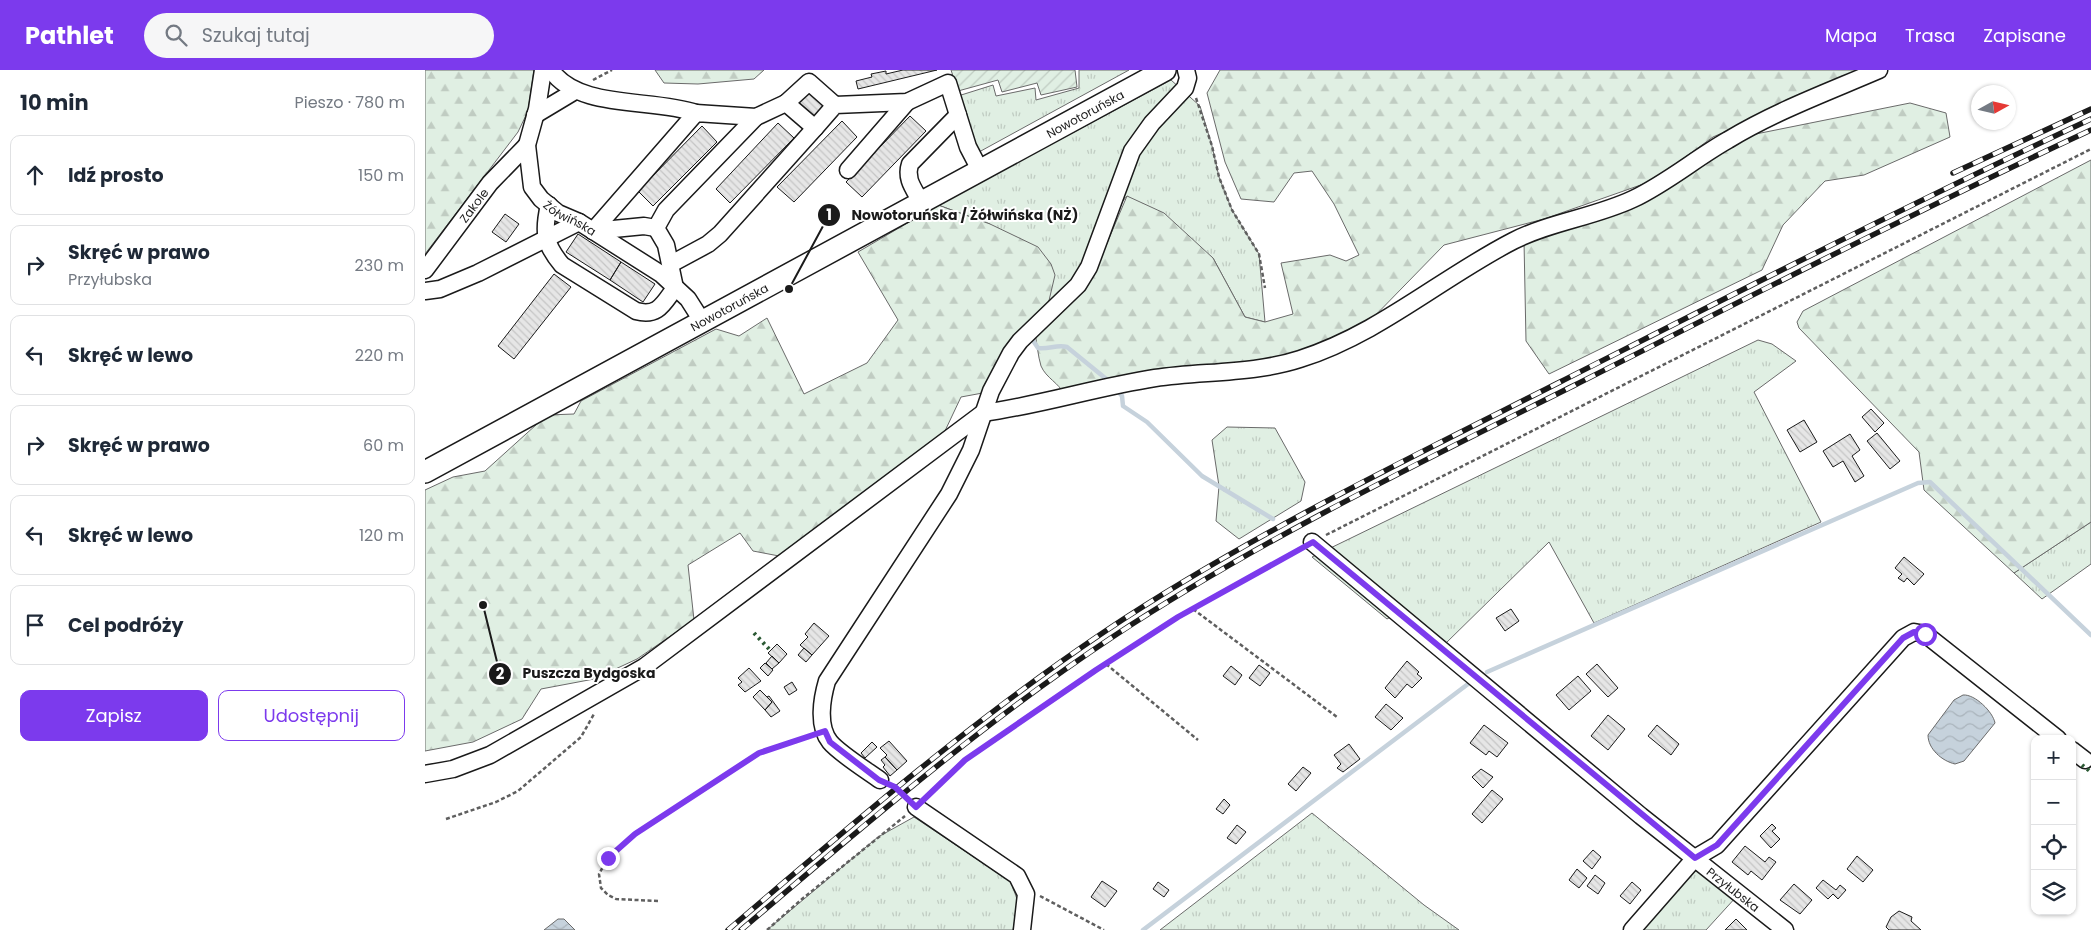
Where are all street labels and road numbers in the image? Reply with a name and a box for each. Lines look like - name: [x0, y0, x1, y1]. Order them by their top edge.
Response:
- street label: Nowotoruńska: [1043, 85, 1127, 142]
- street label: Zakole: [455, 184, 492, 226]
- street label: Żółwińska: [540, 196, 600, 239]
- street label: Nowotoruńska: [687, 279, 771, 335]
- street label: Przyłubska: [1703, 863, 1763, 915]

